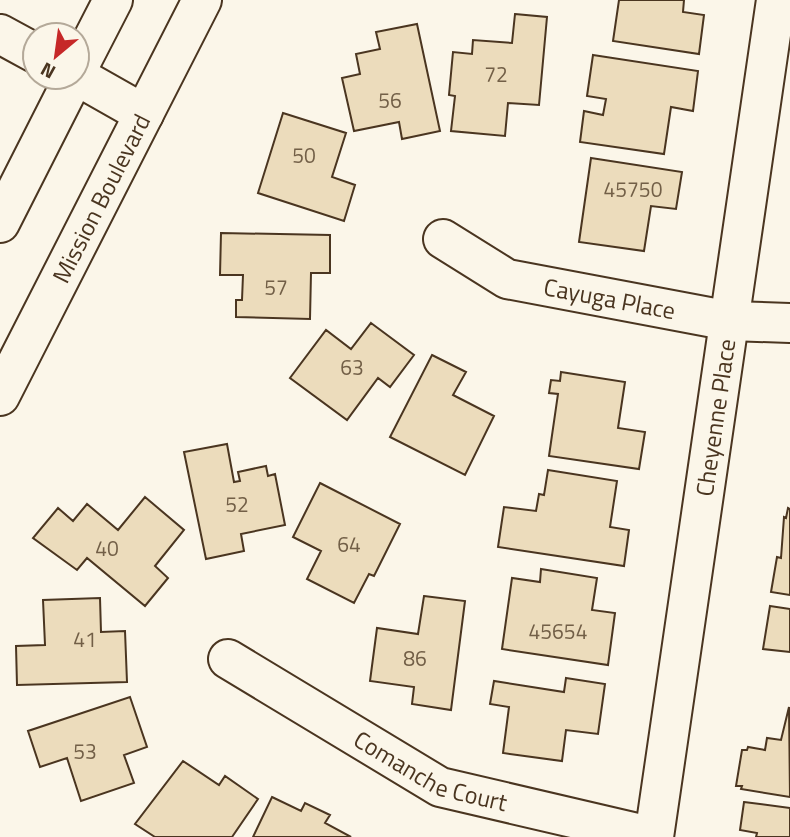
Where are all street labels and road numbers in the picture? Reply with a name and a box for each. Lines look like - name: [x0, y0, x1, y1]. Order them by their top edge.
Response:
- street label: Mission Boulevard: [43, 107, 159, 289]
- street label: Cayuga Place: [541, 268, 679, 328]
- street label: Cheyenne Place: [686, 336, 744, 499]
- street label: Comanche Court: [347, 721, 511, 820]

